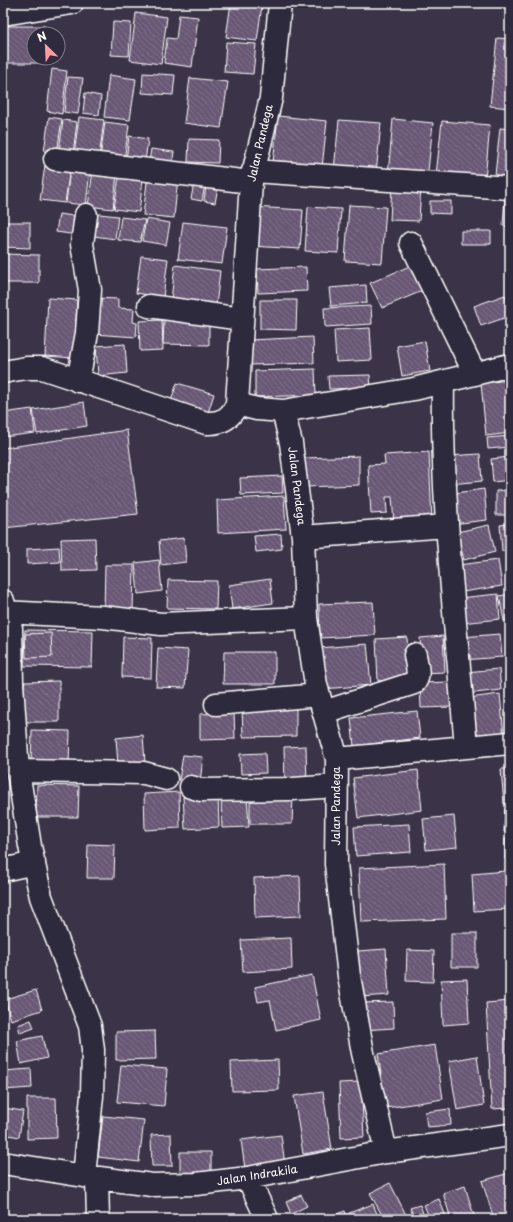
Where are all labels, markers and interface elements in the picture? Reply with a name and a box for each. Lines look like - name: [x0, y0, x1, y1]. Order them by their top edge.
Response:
- north arrow: [26, 26, 66, 66]
- text: N: [34, 27, 49, 46]
- street label: Jalan Pandega: [242, 102, 277, 183]
- street label: Jalan Pandega: [284, 446, 311, 526]
- street label: Jalan Pandega: [327, 766, 344, 845]
- street label: Jalan Indrakila: [215, 1160, 299, 1189]

